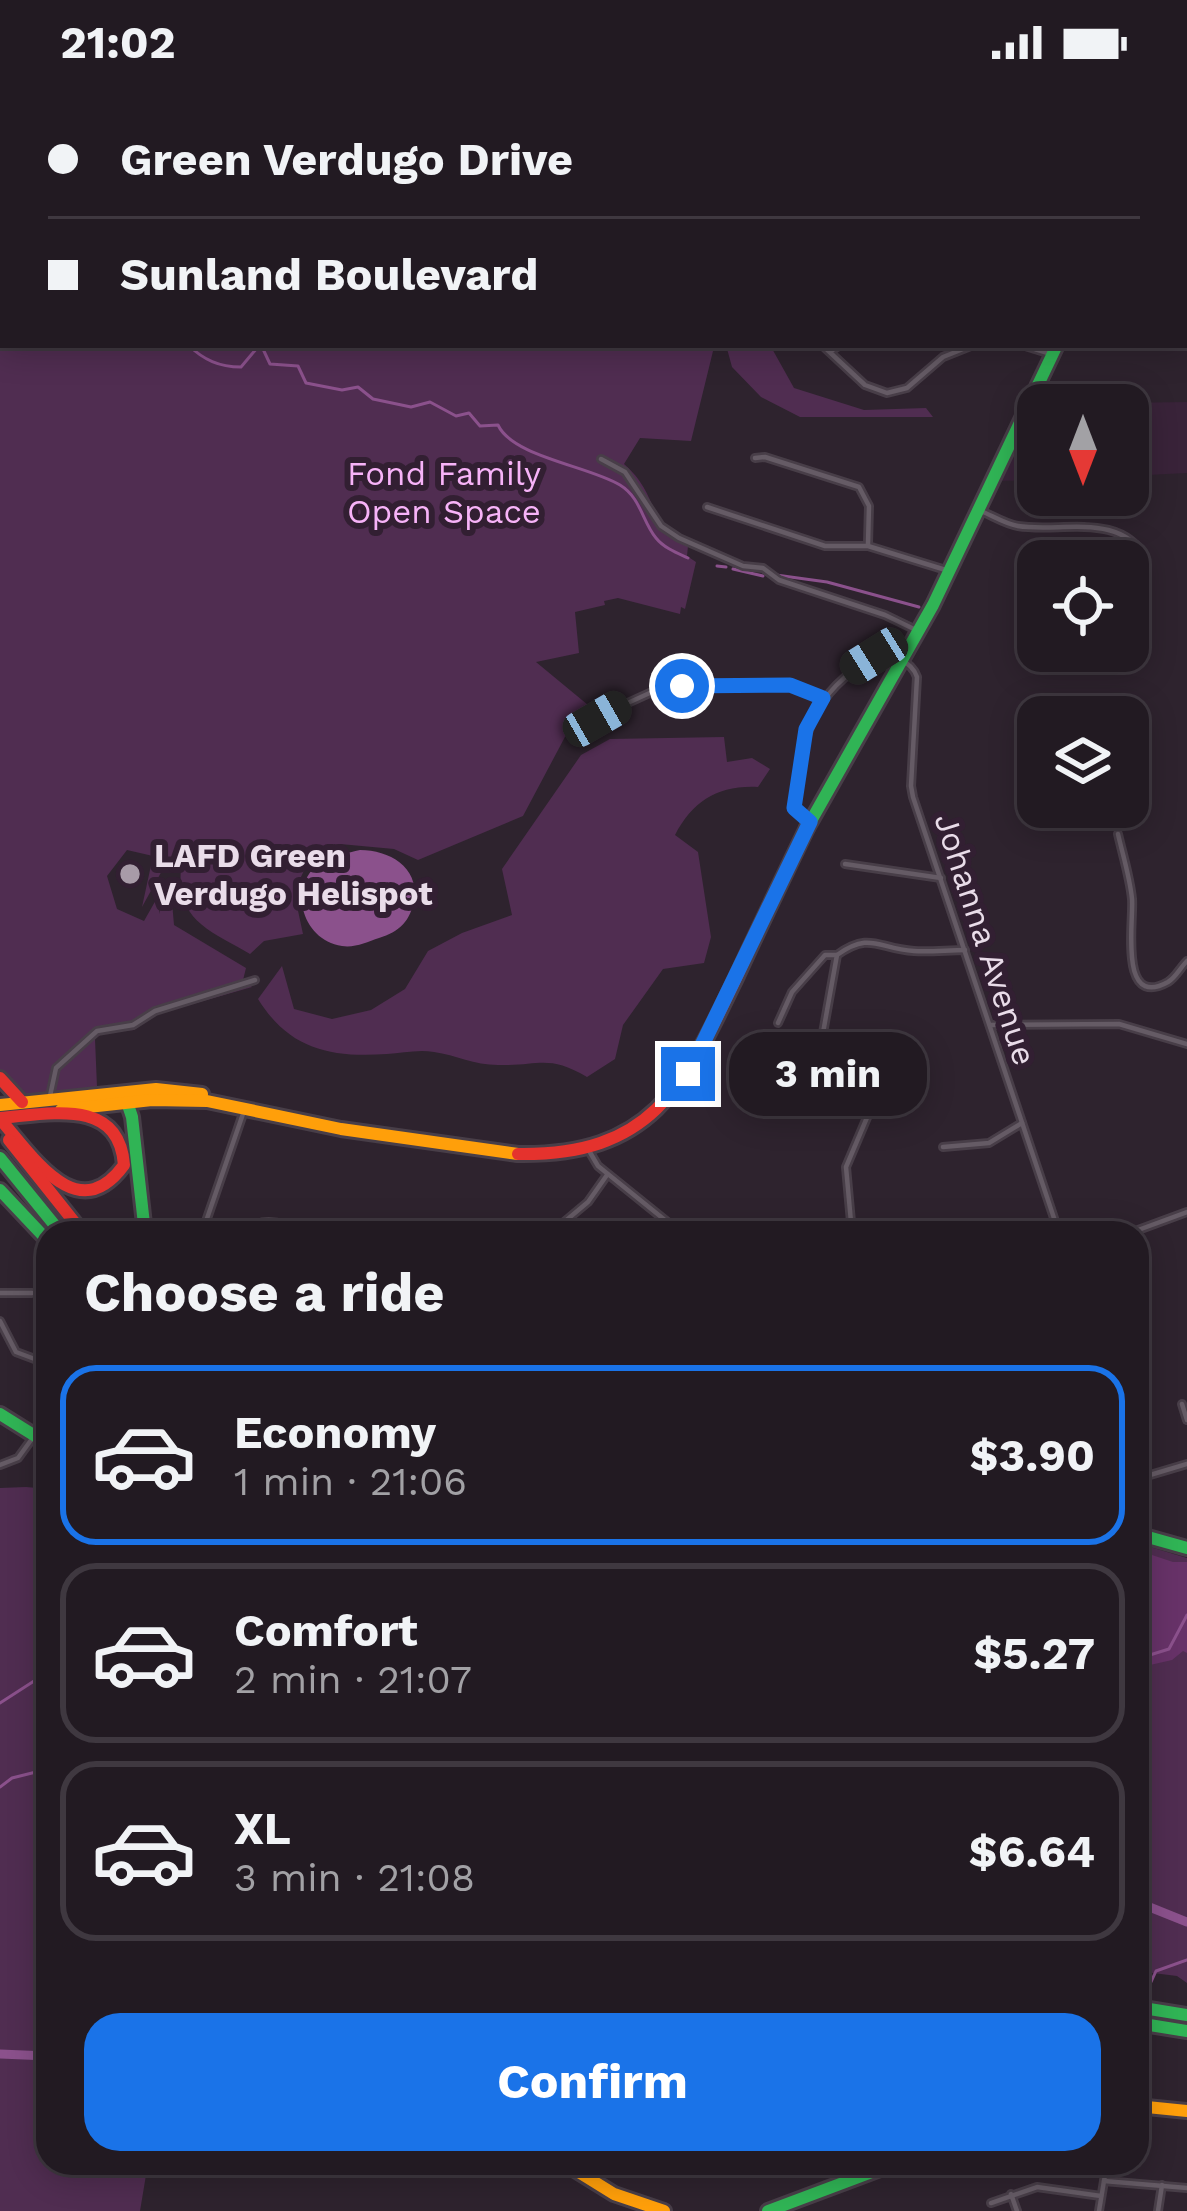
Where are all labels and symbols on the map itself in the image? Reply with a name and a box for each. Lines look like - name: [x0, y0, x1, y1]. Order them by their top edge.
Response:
- north arrow: [1017, 384, 1149, 516]
- park label: Fond Family Open Space: [347, 454, 541, 531]
- car: [834, 622, 914, 690]
- route start: [655, 659, 709, 713]
- car: [557, 685, 637, 753]
- street label: Johanna Avenue: [926, 808, 1045, 1070]
- place label: LAFD Green Verdugo Helispot: [154, 836, 433, 913]
- marker: LAFD Green Verdugo Helispot: [117, 861, 143, 887]
- callout: 3 min: [730, 1032, 928, 1116]
- route end: [661, 1047, 715, 1101]

